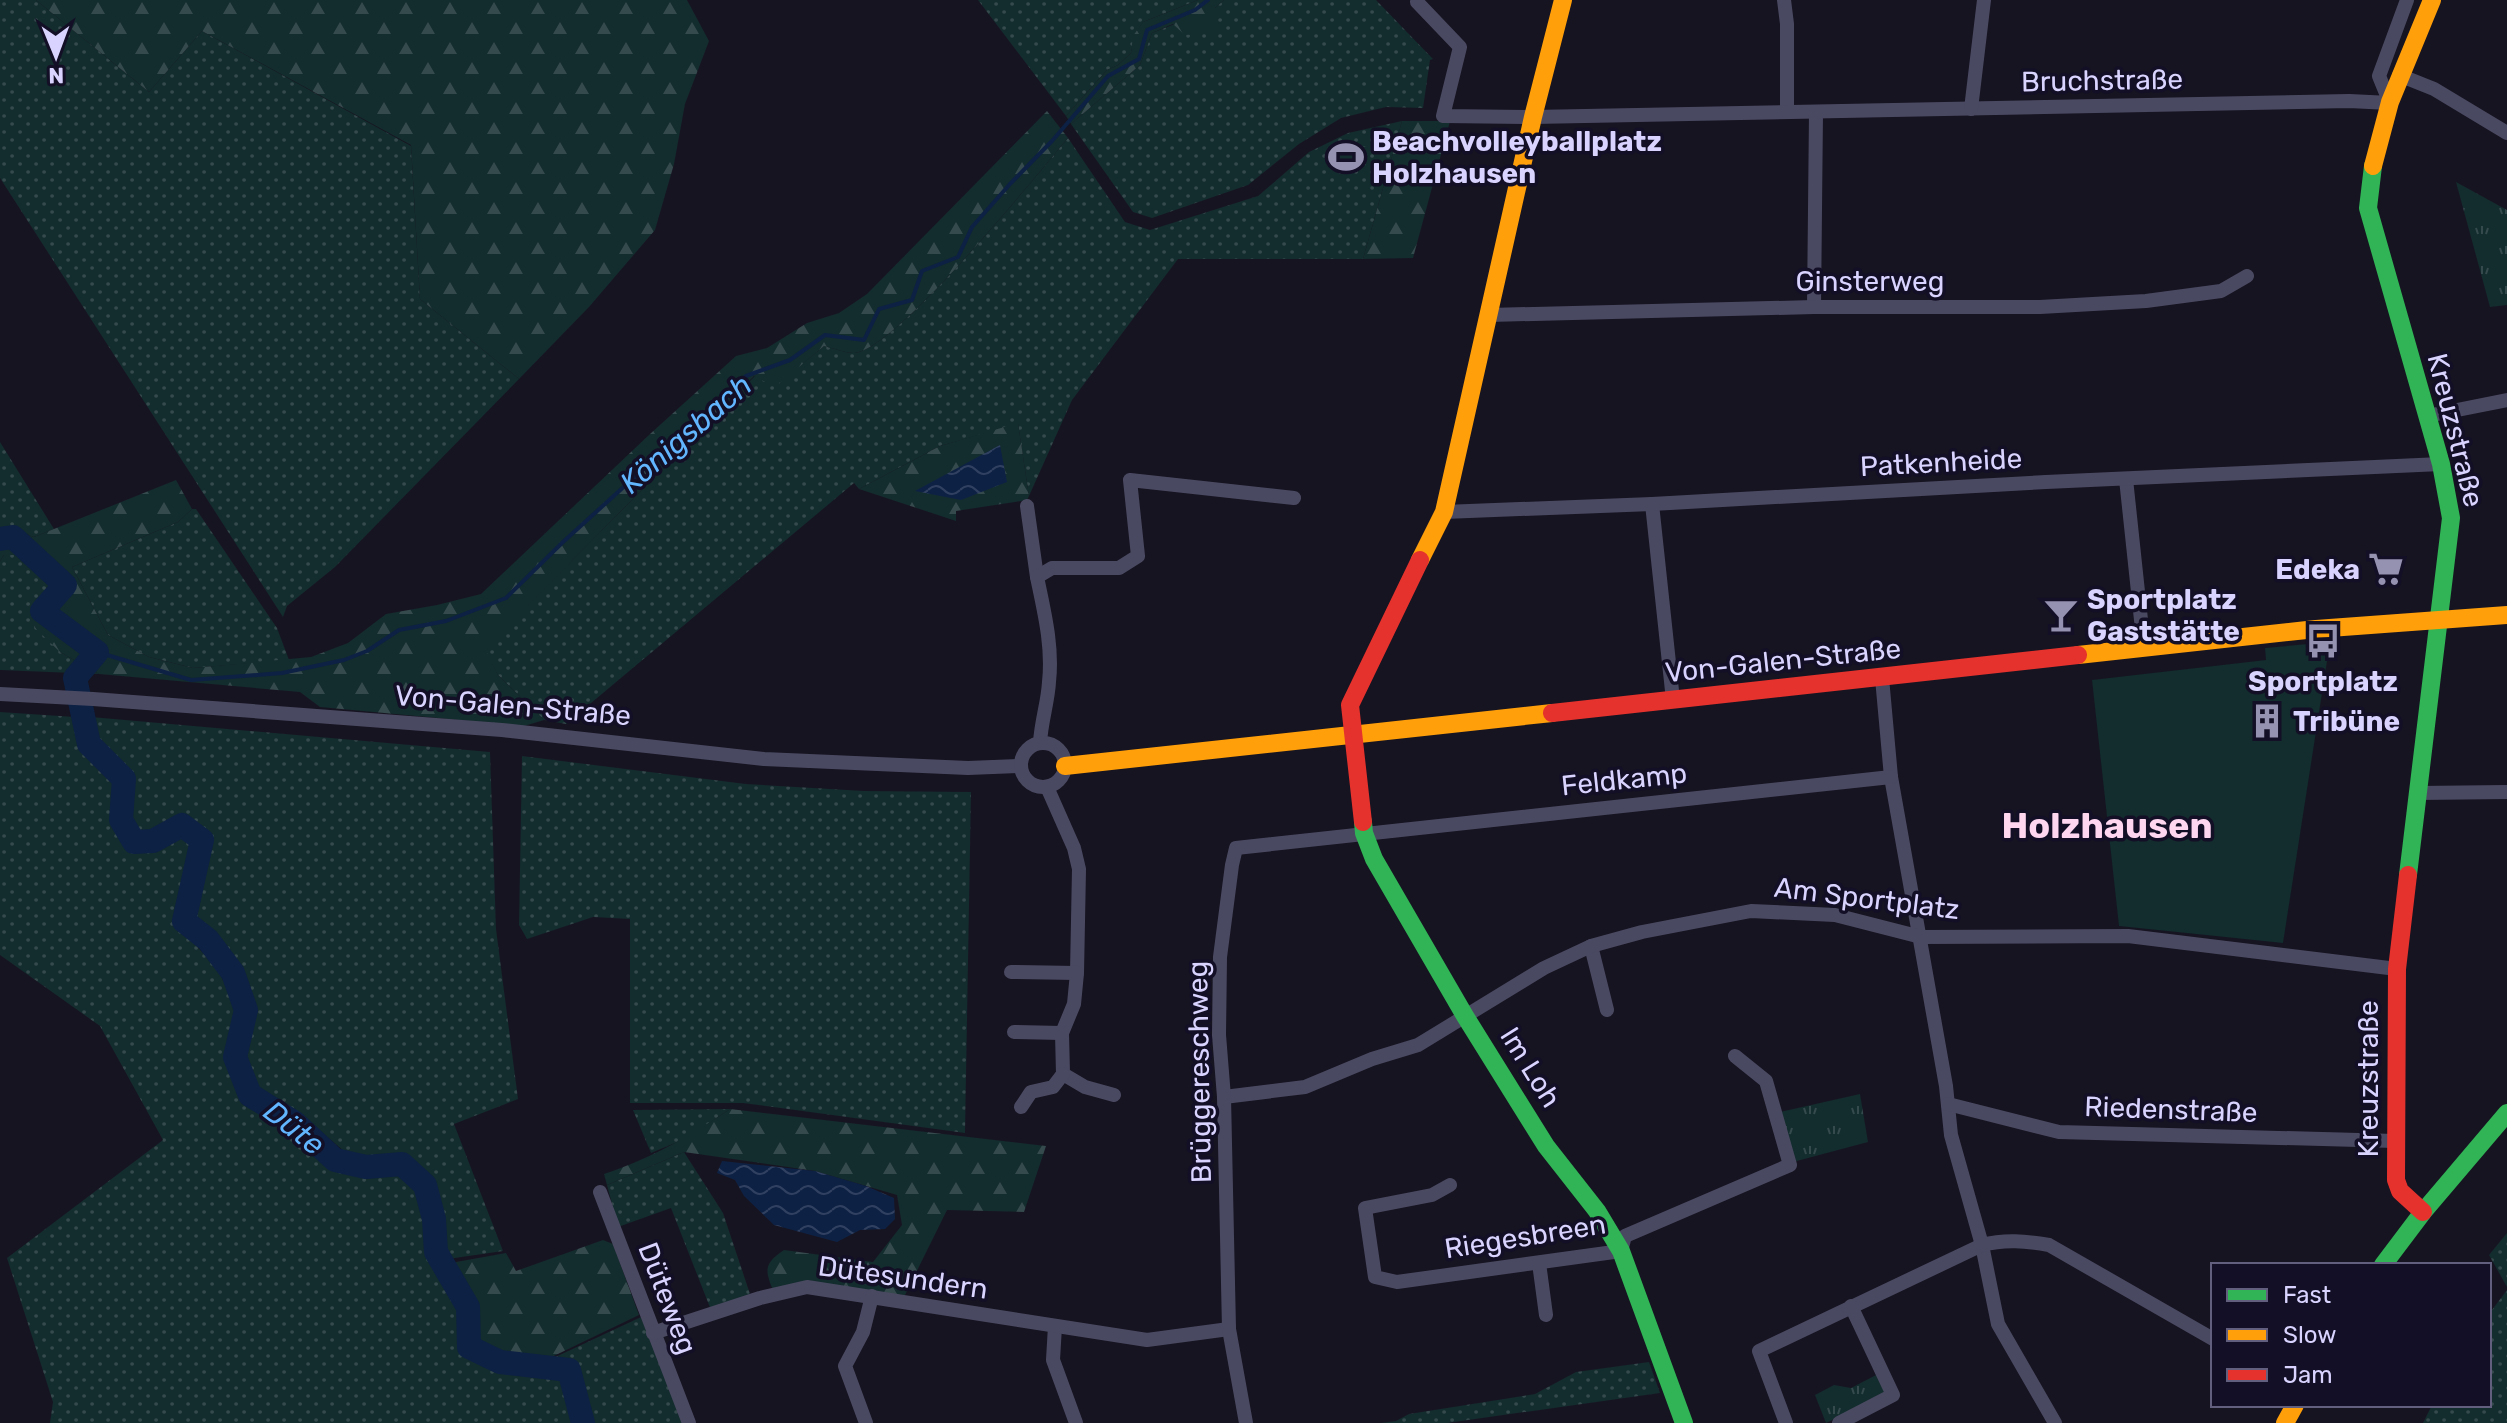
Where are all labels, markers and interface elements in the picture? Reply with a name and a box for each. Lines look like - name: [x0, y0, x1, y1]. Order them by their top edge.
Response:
- north arrow: [16, 16, 96, 96]
- text: N: [48, 62, 64, 89]
- street label: Bruchstraße: [2021, 63, 2183, 98]
- place label: Beachvolleyballplatz Holzhausen: [1372, 125, 1662, 190]
- sports icon: Beachvolleyballplatz Holzhausen: [1327, 138, 1365, 176]
- street label: Ginsterweg: [1796, 265, 1944, 298]
- street label: Kreuzstraße: [2420, 350, 2491, 510]
- water label: Königsbach: [613, 367, 759, 501]
- street label: Patkenheide: [1859, 442, 2023, 483]
- supermarket icon: Edeka: [2367, 550, 2405, 588]
- place label: Edeka: [2275, 553, 2360, 586]
- place label: Sportplatz Gaststätte: [2087, 583, 2240, 648]
- bar icon: Sportplatz Gaststätte: [2042, 596, 2080, 634]
- bus stop icon: Sportplatz: [2304, 622, 2342, 660]
- street label: Von-Galen-Straße: [1664, 632, 1903, 689]
- place label: Sportplatz: [2248, 665, 2398, 698]
- street label: Von-Galen-Straße: [394, 679, 632, 732]
- building icon: Tribüne: [2248, 702, 2286, 740]
- place label: Tribüne: [2293, 705, 2400, 738]
- street label: Feldkamp: [1559, 756, 1689, 803]
- district label: Holzhausen: [2001, 804, 2213, 847]
- street label: Am Sportplatz: [1772, 871, 1961, 926]
- street label: Brüggereschweg: [1181, 961, 1218, 1183]
- street label: Kreuzstraße: [2352, 1000, 2385, 1158]
- street label: Im Loh: [1493, 1021, 1568, 1113]
- street label: Riedenstraße: [2084, 1090, 2258, 1129]
- water label: Düte: [257, 1093, 332, 1163]
- street label: Riegesbreen: [1442, 1207, 1608, 1266]
- street label: Düteweg: [631, 1238, 704, 1359]
- street label: Dütesundern: [816, 1249, 990, 1306]
- legend: [2211, 1263, 2491, 1407]
- text: Fast: [2283, 1281, 2331, 1309]
- text: Slow: [2283, 1321, 2336, 1349]
- text: Jam: [2283, 1361, 2333, 1389]

